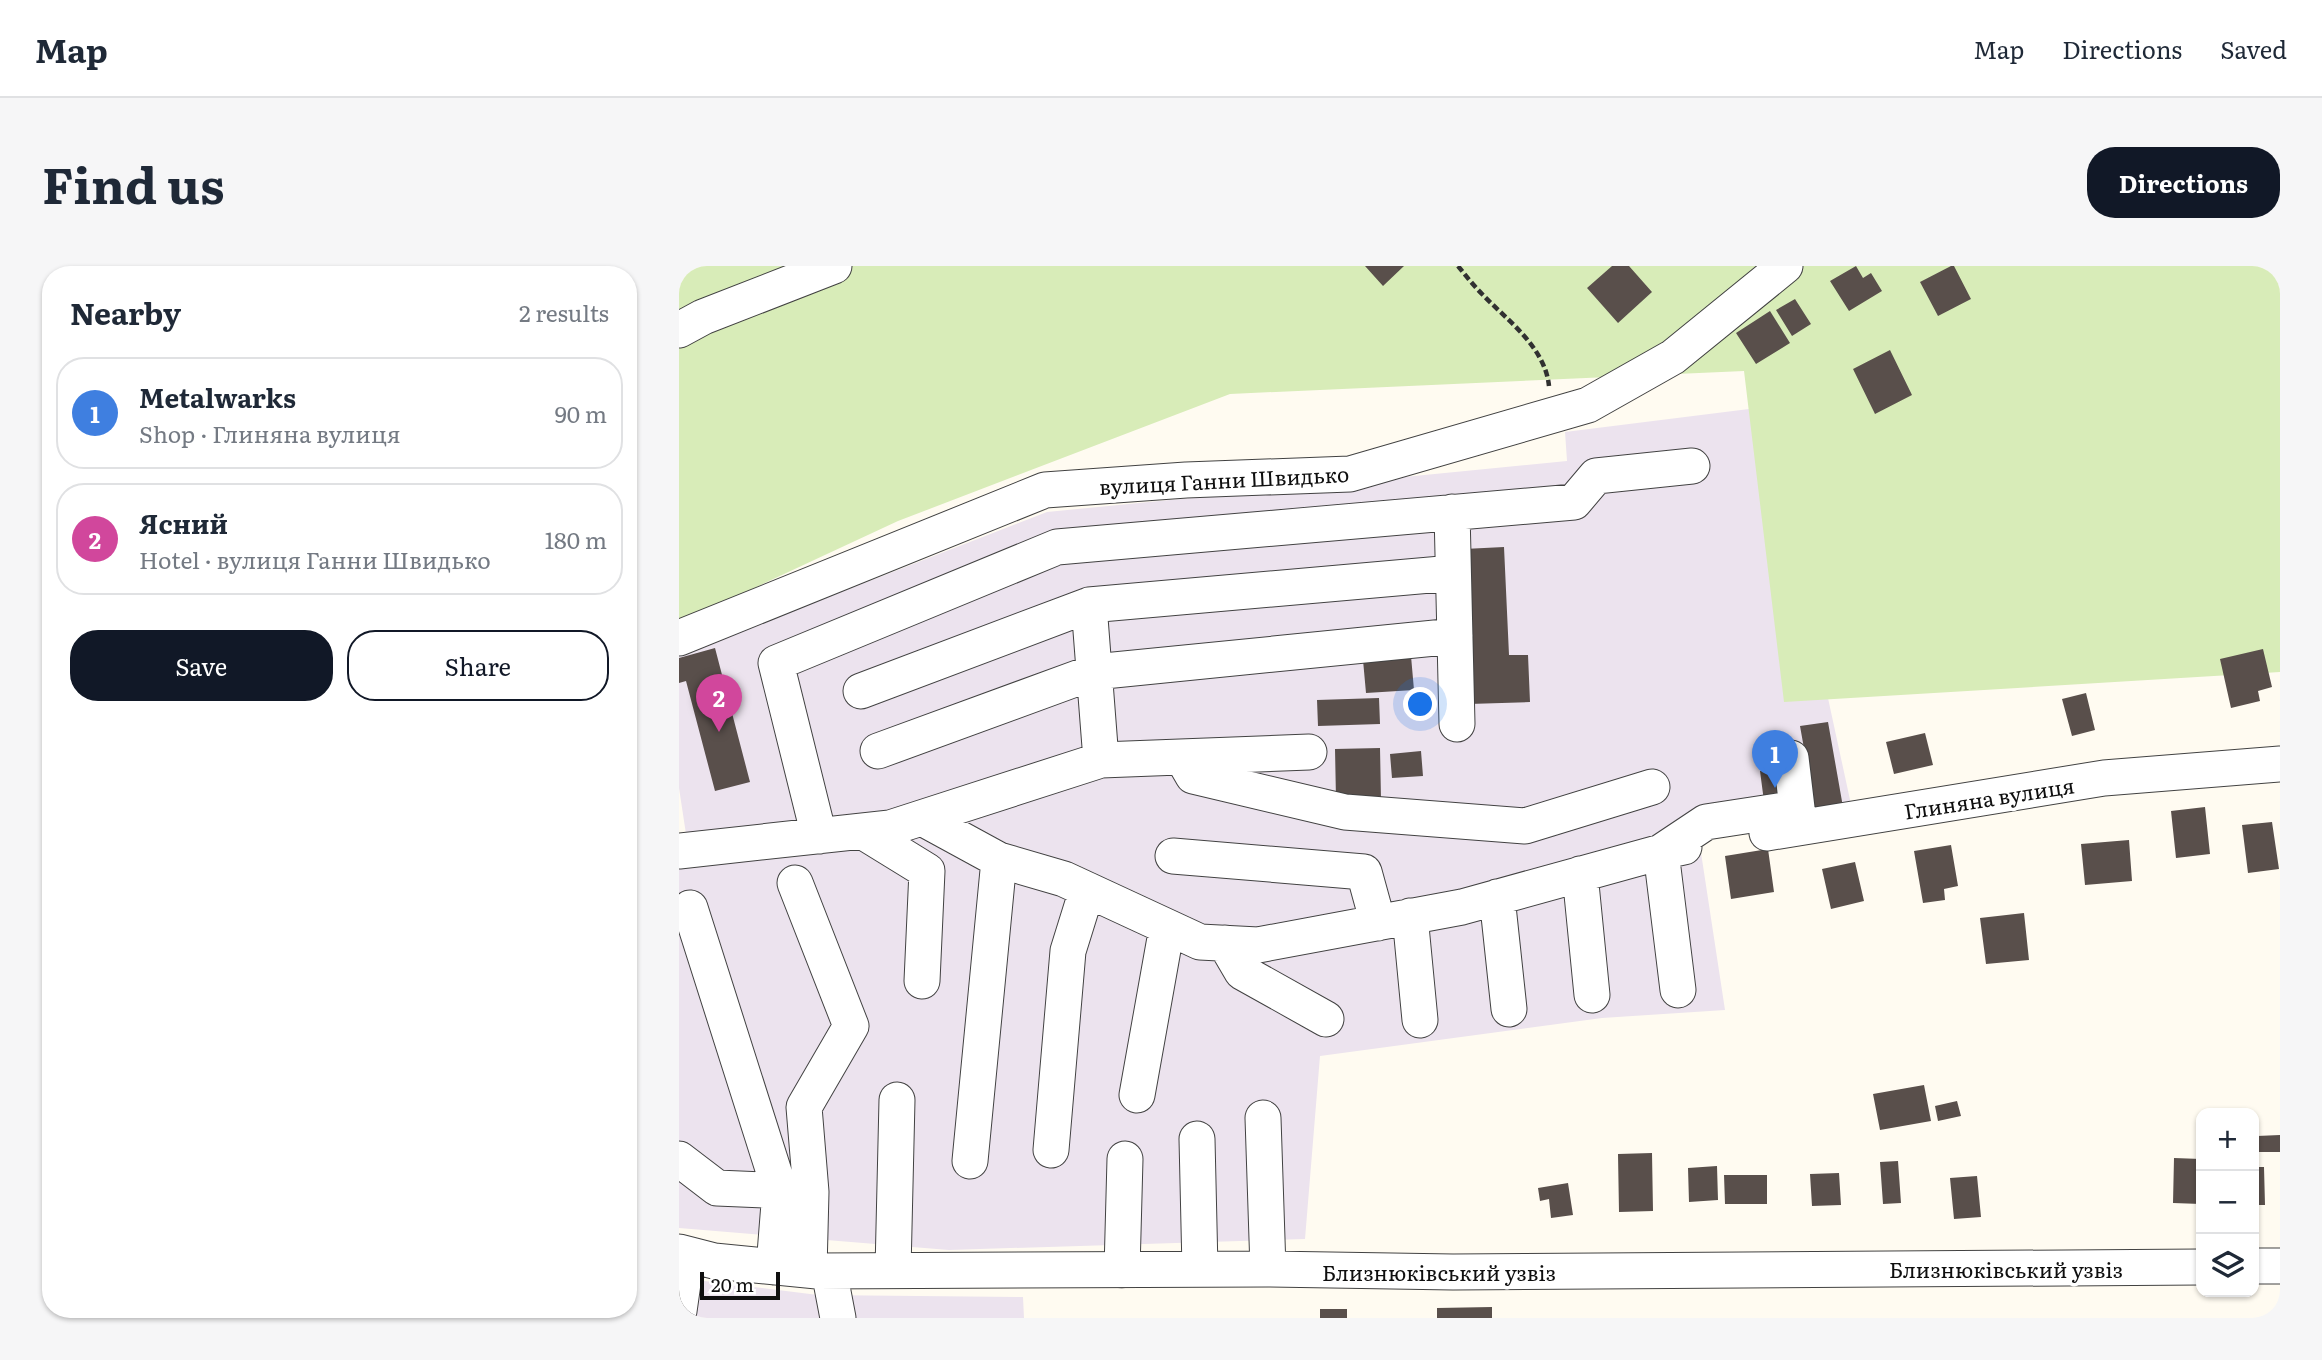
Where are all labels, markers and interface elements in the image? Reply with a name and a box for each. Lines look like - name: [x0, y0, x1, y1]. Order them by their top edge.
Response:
- text: Map: [35, 24, 108, 73]
- text: Map: [1973, 31, 2024, 66]
- text: Directions: [2062, 31, 2182, 66]
- text: Saved: [2220, 31, 2287, 66]
- text: Find us: [42, 146, 225, 219]
- button: Directions: [2087, 147, 2280, 218]
- text: Nearby: [70, 290, 181, 334]
- text: 2 results: [519, 295, 609, 329]
- text: Metalwarks: [139, 377, 296, 416]
- text: 1: [90, 396, 100, 430]
- text: 90 m: [555, 396, 607, 430]
- text: Shop · Глиняна вулиця: [139, 416, 401, 450]
- street label: вулиця Ганни Швидько: [1098, 457, 1350, 501]
- text: Ясний: [139, 503, 228, 542]
- text: 2: [89, 522, 101, 556]
- text: 180 m: [545, 522, 607, 556]
- text: Hotel · вулиця Ганни Швидько: [139, 542, 491, 576]
- button: Save: [70, 630, 333, 701]
- button: Share: [347, 630, 609, 701]
- pin: 2: [696, 674, 742, 732]
- your location: [1403, 687, 1437, 721]
- pin: 1: [1752, 730, 1798, 788]
- street label: Глиняна вулиця: [1902, 768, 2076, 826]
- map controls: [2196, 1108, 2259, 1297]
- button: +: [2196, 1108, 2259, 1171]
- button: −: [2196, 1171, 2259, 1234]
- button: layers: [2196, 1234, 2259, 1297]
- street label: Близнюківський узвіз: [1889, 1253, 2123, 1284]
- street label: Близнюківський узвіз: [1322, 1256, 1556, 1287]
- scale bar: [700, 1269, 781, 1301]
- text: 20 m: [711, 1270, 754, 1298]

